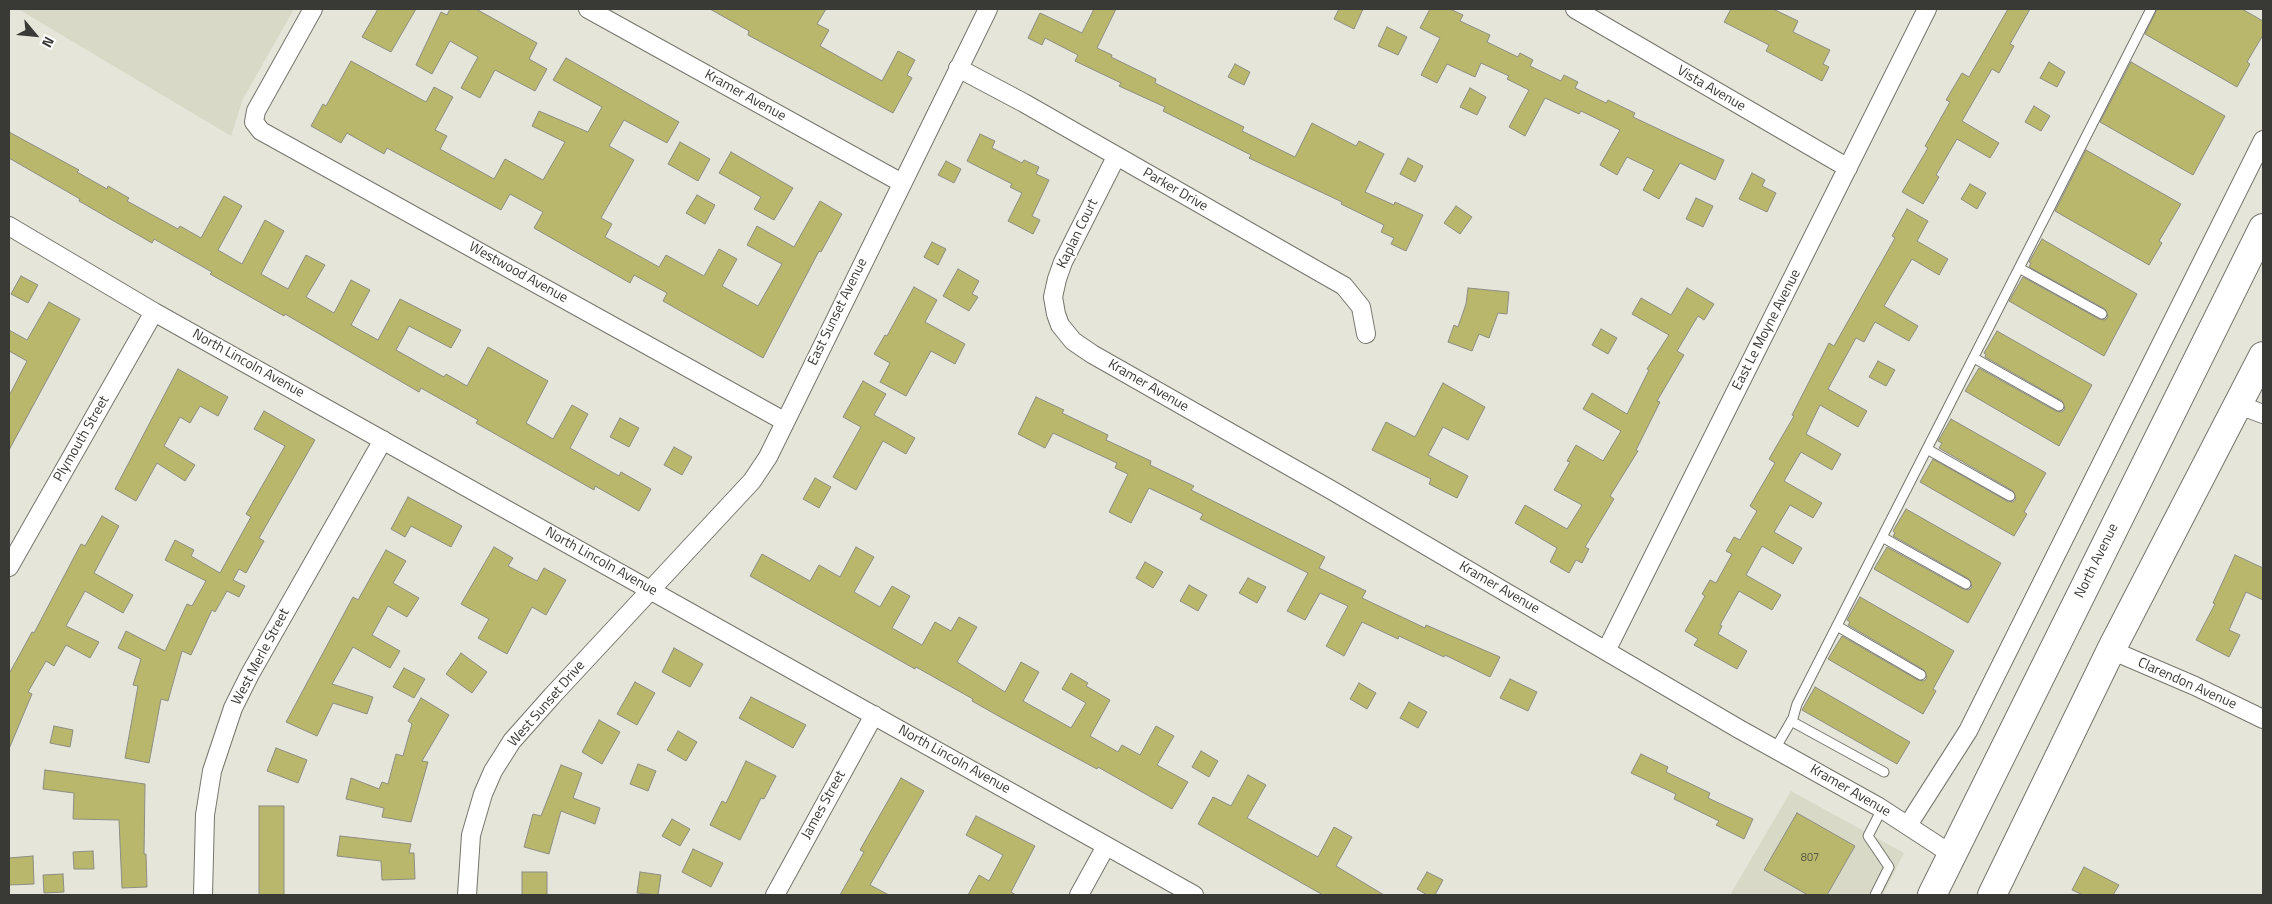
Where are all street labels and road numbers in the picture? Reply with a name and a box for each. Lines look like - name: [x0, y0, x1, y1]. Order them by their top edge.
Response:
- street label: Vista Avenue: [1674, 63, 1748, 115]
- street label: Kramer Avenue: [701, 67, 789, 125]
- street label: Parker Drive: [1140, 165, 1210, 215]
- street label: Kaplan Court: [1054, 196, 1102, 272]
- street label: Westwood Avenue: [466, 239, 570, 307]
- street label: East Sunset Avenue: [805, 256, 871, 368]
- street label: East Le Moyne Avenue: [1729, 267, 1805, 393]
- street label: North Lincoln Avenue: [189, 326, 307, 402]
- street label: Kramer Avenue: [1105, 356, 1191, 416]
- street label: Plymouth Street: [51, 393, 113, 485]
- street label: North Avenue: [2072, 521, 2122, 601]
- street label: North Lincoln Avenue: [542, 524, 660, 600]
- street label: Kramer Avenue: [1456, 558, 1542, 618]
- street label: West Merle Street: [229, 606, 293, 708]
- street label: Clarendon Avenue: [2135, 655, 2239, 713]
- street label: West Sunset Drive: [505, 658, 589, 750]
- street label: North Lincoln Avenue: [895, 722, 1013, 798]
- street label: Kramer Avenue: [1807, 761, 1893, 821]
- street label: James Street: [798, 768, 850, 842]

